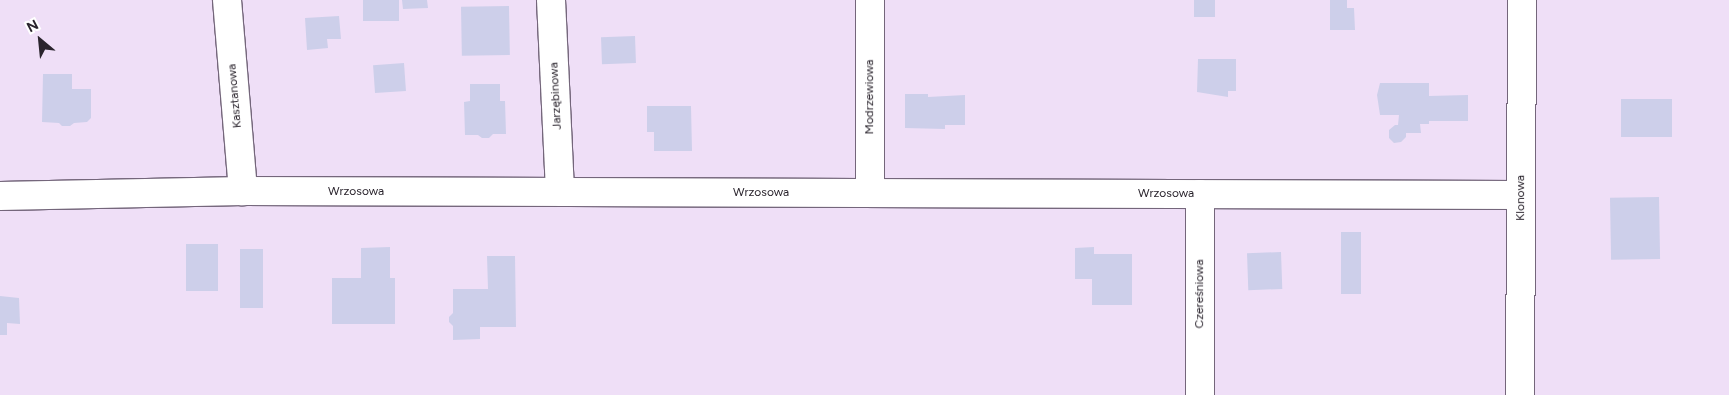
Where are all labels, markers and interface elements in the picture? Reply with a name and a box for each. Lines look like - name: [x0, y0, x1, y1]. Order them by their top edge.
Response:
- north arrow: [15, 15, 65, 65]
- text: N: [24, 16, 41, 36]
- street label: Modrzewiowa: [863, 60, 877, 134]
- street label: Jarzębinowa: [547, 62, 565, 130]
- street label: Kasztanowa: [225, 63, 245, 129]
- street label: Klonowa: [1514, 175, 1528, 221]
- street label: Wrzosowa: [328, 185, 384, 199]
- street label: Wrzosowa: [733, 186, 789, 200]
- street label: Wrzosowa: [1138, 187, 1194, 201]
- street label: Czereśniowa: [1193, 259, 1207, 329]

